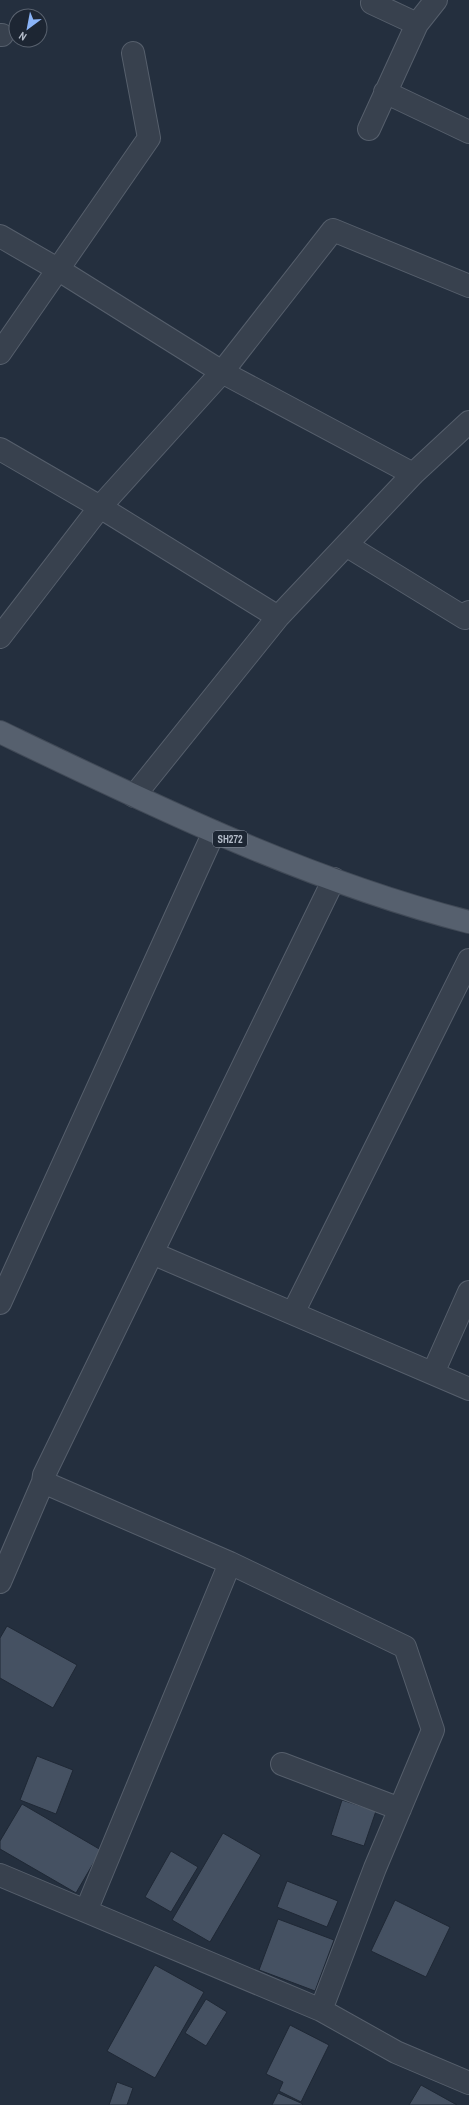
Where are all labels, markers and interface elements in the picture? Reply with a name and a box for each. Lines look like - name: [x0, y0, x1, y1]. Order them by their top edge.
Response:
- north arrow: [8, 8, 48, 48]
- text: N: [16, 29, 29, 44]
- road number: SH272: [213, 831, 247, 847]

